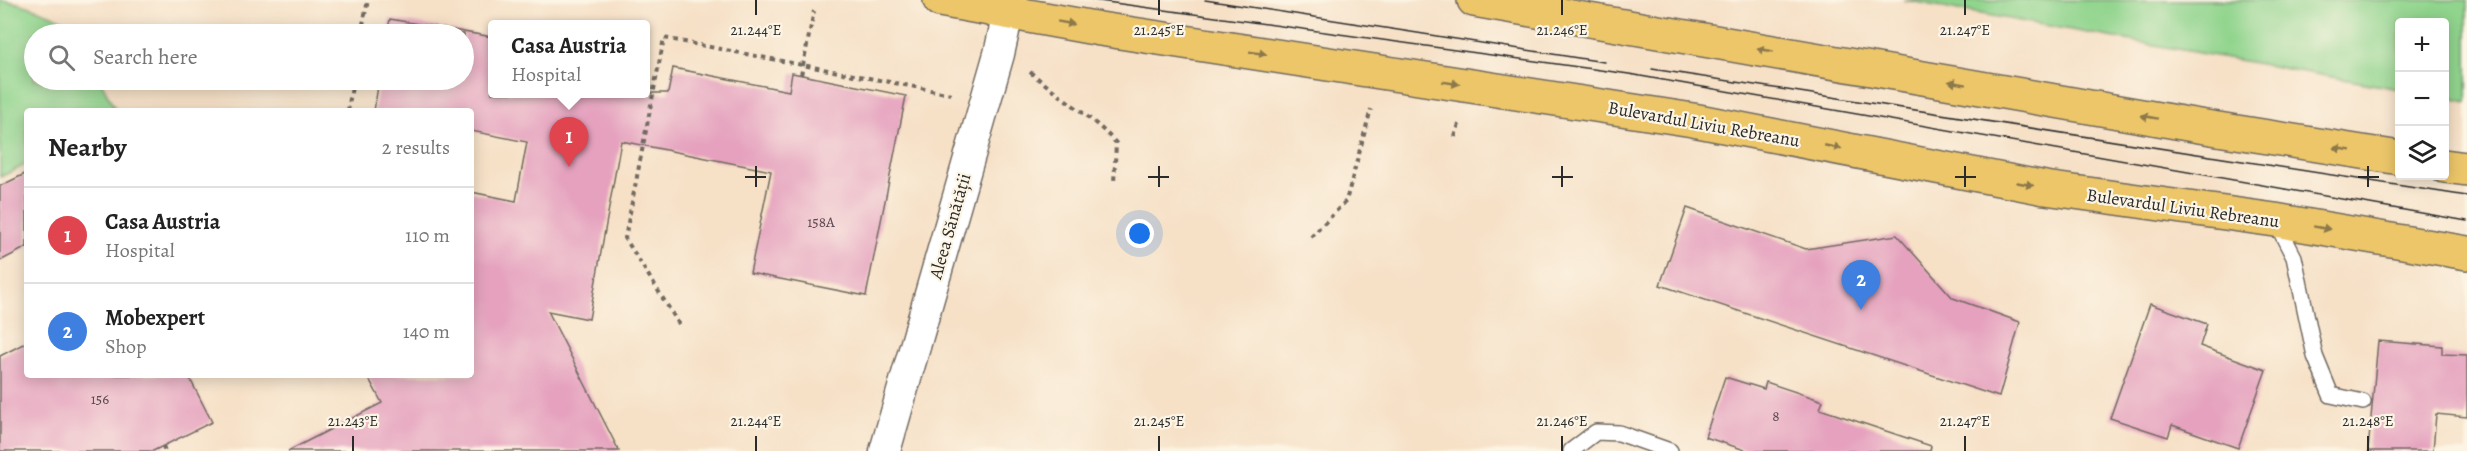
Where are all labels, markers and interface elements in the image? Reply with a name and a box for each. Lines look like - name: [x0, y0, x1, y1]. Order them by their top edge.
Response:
- one-way arrow: [1057, 18, 1076, 27]
- map controls: [2395, 18, 2449, 180]
- button: +: [2395, 18, 2449, 72]
- popup: [488, 20, 650, 98]
- text: 21.244°E: [731, 20, 781, 40]
- text: 21.245°E: [1134, 20, 1184, 40]
- text: 21.246°E: [1536, 20, 1588, 40]
- text: 21.247°E: [1940, 20, 1990, 40]
- search box: [24, 24, 474, 90]
- text: Casa Austria: [511, 31, 627, 61]
- icon: search: [45, 41, 78, 74]
- text: Search here: [93, 42, 198, 72]
- one-way arrow: [1756, 45, 1775, 54]
- one-way arrow: [1249, 49, 1268, 58]
- text: Hospital: [511, 61, 581, 88]
- button: −: [2395, 72, 2449, 126]
- one-way arrow: [1442, 78, 1461, 87]
- one-way arrow: [1948, 78, 1967, 87]
- street label: Bulevardul Liviu Rebreanu: [1606, 95, 1802, 153]
- one-way arrow: [2140, 112, 2159, 121]
- pin: 1: [550, 118, 588, 167]
- button: layers: [2395, 126, 2449, 180]
- text: Nearby: [48, 130, 127, 165]
- text: 2 results: [382, 134, 450, 161]
- one-way arrow: [1824, 143, 1843, 152]
- one-way arrow: [2332, 145, 2351, 154]
- street label: Aleea Sănătății: [923, 170, 977, 283]
- one-way arrow: [2016, 180, 2035, 189]
- street label: Bulevardul Liviu Rebreanu: [2085, 183, 2281, 233]
- text: Casa Austria: [105, 207, 220, 237]
- house number: 158A: [807, 212, 835, 232]
- your location: [1125, 219, 1154, 248]
- text: 1: [64, 222, 71, 249]
- text: 110 m: [405, 222, 450, 249]
- one-way arrow: [2312, 224, 2331, 233]
- text: Hospital: [105, 237, 175, 264]
- pin: 2: [1842, 260, 1880, 310]
- text: Mobexpert: [105, 303, 205, 333]
- text: 2: [63, 318, 72, 345]
- text: 140 m: [403, 318, 450, 345]
- text: Shop: [105, 333, 147, 360]
- house number: 156: [91, 389, 109, 409]
- house number: 8: [1772, 406, 1780, 426]
- text: 21.243°E: [328, 411, 378, 431]
- text: 21.244°E: [731, 411, 781, 431]
- text: 21.245°E: [1134, 411, 1184, 431]
- text: 21.246°E: [1536, 411, 1588, 431]
- text: 21.247°E: [1940, 411, 1990, 431]
- text: 21.248°E: [2342, 411, 2394, 431]

